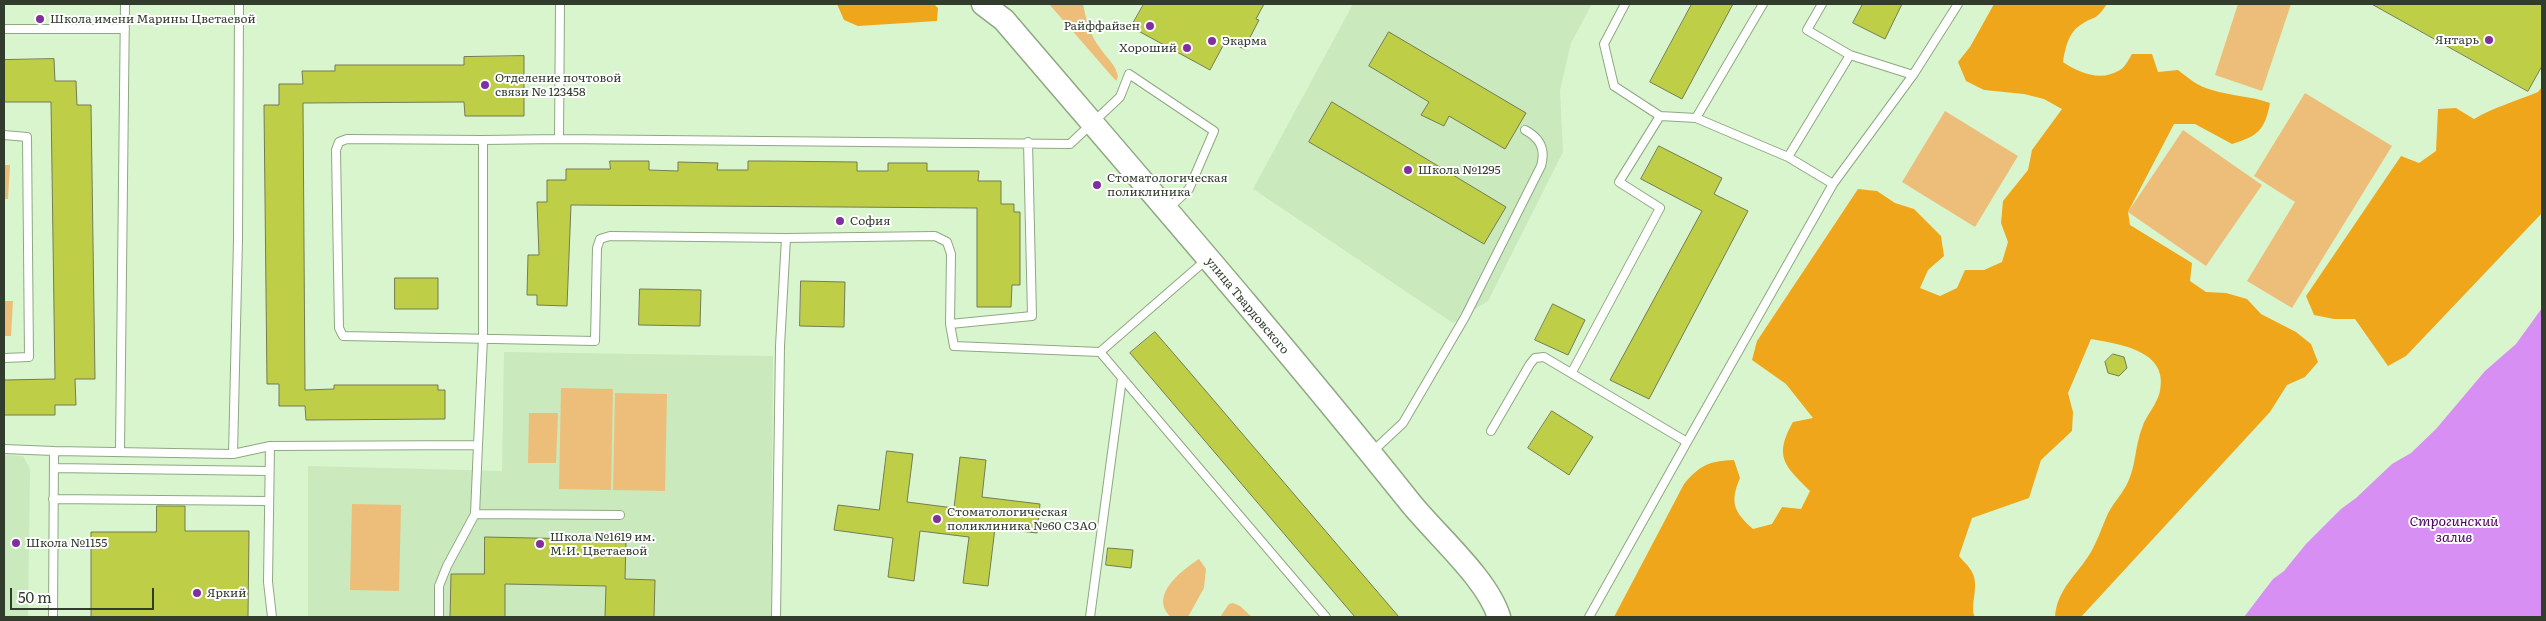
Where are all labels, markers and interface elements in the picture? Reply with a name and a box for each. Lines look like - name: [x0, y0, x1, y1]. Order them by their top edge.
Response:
- place label: Школа имени Марины Цветаевой: [50, 12, 256, 26]
- marker: Школа имени Марины Цветаевой: [34, 13, 46, 25]
- place label: Райффайзен: [1064, 19, 1140, 33]
- marker: Райффайзен: [1144, 20, 1156, 32]
- place label: Янтарь: [2435, 33, 2479, 47]
- place label: Экарма: [1222, 34, 1267, 48]
- marker: Янтарь: [2483, 34, 2495, 46]
- marker: Экарма: [1206, 35, 1218, 47]
- place label: Хороший: [1119, 41, 1177, 55]
- marker: Хороший: [1181, 42, 1193, 54]
- place label: Отделение почтовой связи № 123458: [495, 71, 622, 99]
- marker: Отделение почтовой связи № 123458: [479, 79, 491, 91]
- place label: Школа №1295: [1418, 163, 1501, 177]
- marker: Школа №1295: [1402, 164, 1414, 176]
- place label: Стоматологическая поликлиника: [1107, 171, 1228, 199]
- marker: Стоматологическая поликлиника: [1091, 179, 1103, 191]
- place label: София: [850, 214, 890, 228]
- marker: София: [834, 215, 846, 227]
- street label: улица Твардовского: [1202, 255, 1292, 357]
- place label: Стоматологическая поликлиника №60 СЗАО: [947, 505, 1097, 533]
- marker: Стоматологическая поликлиника №60 СЗАО: [931, 513, 943, 525]
- water label: Строгинский залив: [2410, 514, 2498, 546]
- place label: Школа №1619 им. М.И. Цветаевой: [550, 530, 656, 558]
- place label: Школа №1155: [26, 536, 107, 550]
- marker: Школа №1155: [10, 537, 22, 549]
- marker: Школа №1619 им. М.И. Цветаевой: [534, 538, 546, 550]
- scale bar: [12, 578, 156, 610]
- text: 50 m: [18, 585, 52, 608]
- place label: Яркий: [207, 586, 246, 600]
- marker: Яркий: [191, 587, 203, 599]

